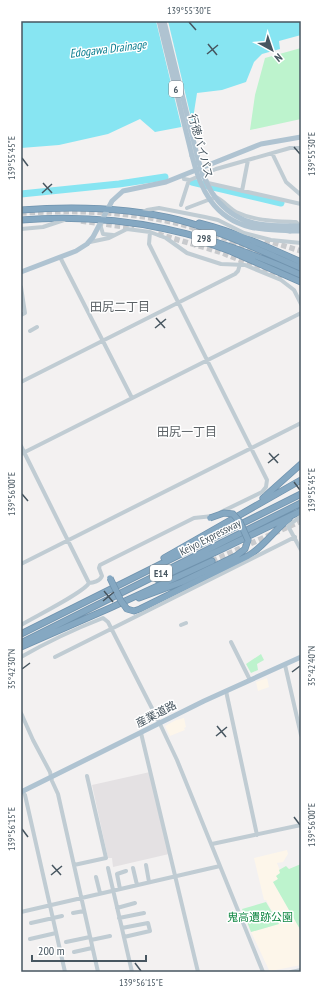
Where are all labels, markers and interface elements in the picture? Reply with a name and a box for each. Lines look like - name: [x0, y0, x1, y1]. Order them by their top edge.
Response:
- text: 139°55'30"E: [167, 4, 211, 17]
- north arrow: [252, 30, 292, 70]
- water label: Edogawa Drainage: [69, 36, 148, 61]
- text: N: [272, 50, 285, 65]
- road number: 6: [169, 81, 183, 97]
- street label: 行徳バイパス: [186, 112, 216, 180]
- text: 139°55'30"E: [305, 132, 318, 176]
- text: 139°55'45"E: [5, 136, 18, 180]
- road number: 298: [192, 230, 216, 246]
- district label: 田尻二丁目: [90, 299, 150, 314]
- district label: 田尻一丁目: [157, 424, 217, 439]
- text: 139°55'45"E: [305, 468, 318, 512]
- text: 139°56'00"E: [5, 472, 18, 516]
- street label: Keiyo Expressway: [177, 515, 244, 558]
- road number: E14: [150, 565, 172, 581]
- text: 35°42'40"N: [305, 646, 318, 686]
- text: 35°42'30"N: [5, 649, 18, 689]
- street label: 産業道路: [133, 698, 179, 730]
- text: 139°56'00"E: [305, 803, 318, 847]
- text: 139°56'15"E: [5, 807, 18, 851]
- park label: 鬼高遺跡公園: [227, 910, 293, 924]
- scale bar: [32, 937, 146, 963]
- text: 200 m: [38, 943, 65, 958]
- text: 139°56'15"E: [119, 976, 163, 989]

